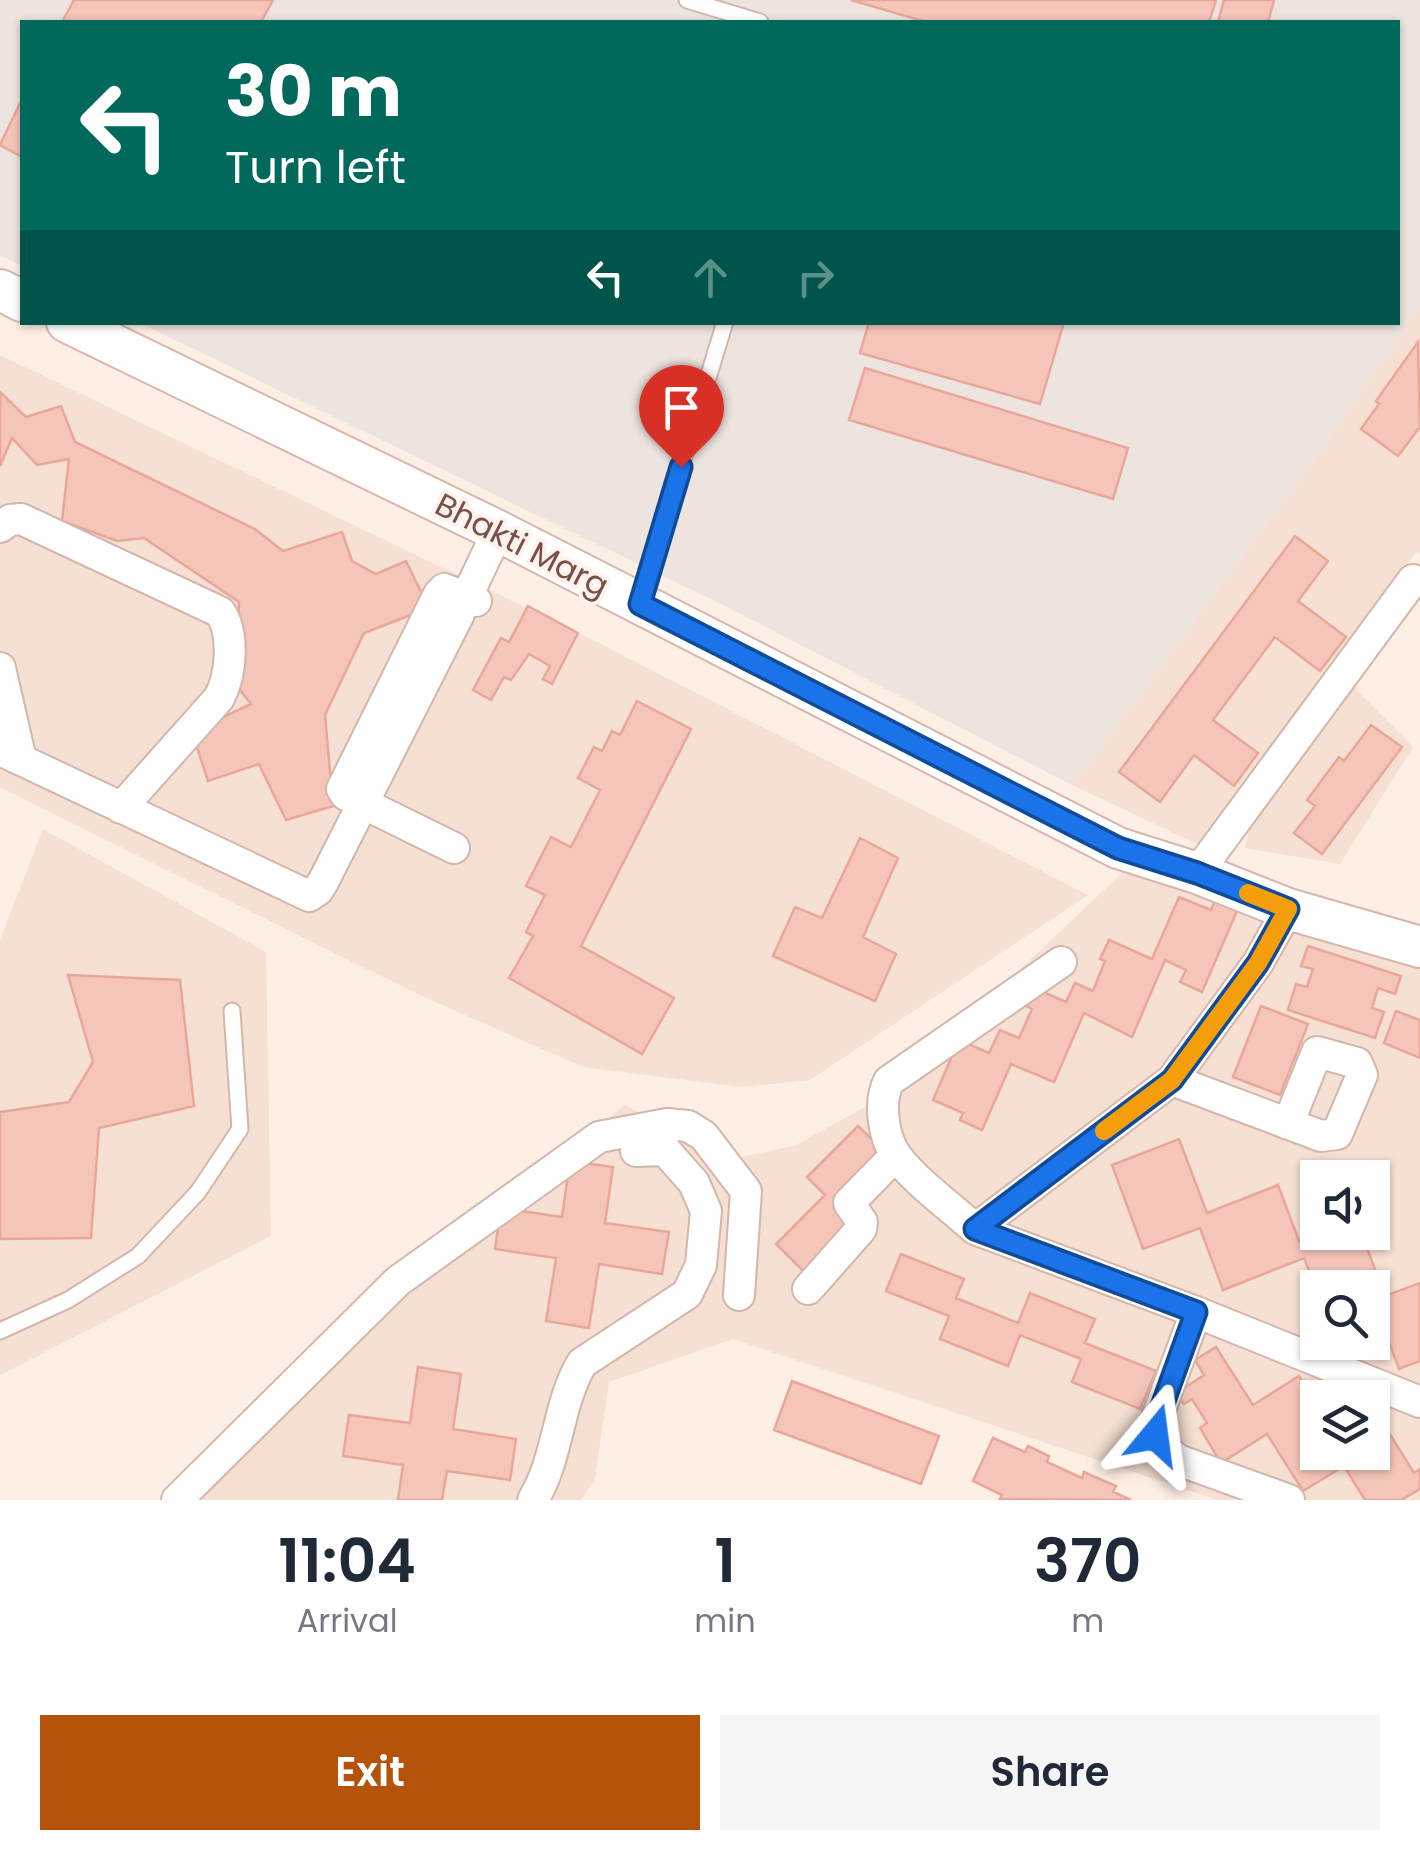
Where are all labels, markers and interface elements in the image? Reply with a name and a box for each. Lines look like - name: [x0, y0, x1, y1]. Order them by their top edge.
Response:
- text: 30 m: [225, 42, 402, 141]
- icon: left: [60, 60, 190, 190]
- text: Turn left: [225, 136, 406, 199]
- icon: left: [578, 250, 633, 305]
- icon: ahead: [683, 250, 738, 305]
- icon: right: [788, 250, 843, 305]
- pin: [639, 365, 724, 468]
- icon: arrive: [654, 380, 709, 435]
- street label: Bhakti Marg: [428, 482, 617, 608]
- map controls: [1300, 1160, 1390, 1470]
- button: sound: [1300, 1160, 1390, 1250]
- button: search: [1300, 1270, 1390, 1360]
- button: layers: [1300, 1380, 1390, 1470]
- position arrow: [1103, 1383, 1207, 1487]
- text: 11:04: [278, 1519, 416, 1603]
- text: 1: [714, 1519, 736, 1603]
- text: 370: [1034, 1519, 1142, 1603]
- text: Arrival: [297, 1598, 398, 1643]
- text: min: [694, 1598, 756, 1643]
- text: m: [1071, 1598, 1104, 1643]
- button: Exit: [40, 1715, 700, 1830]
- button: Share: [720, 1715, 1380, 1830]

